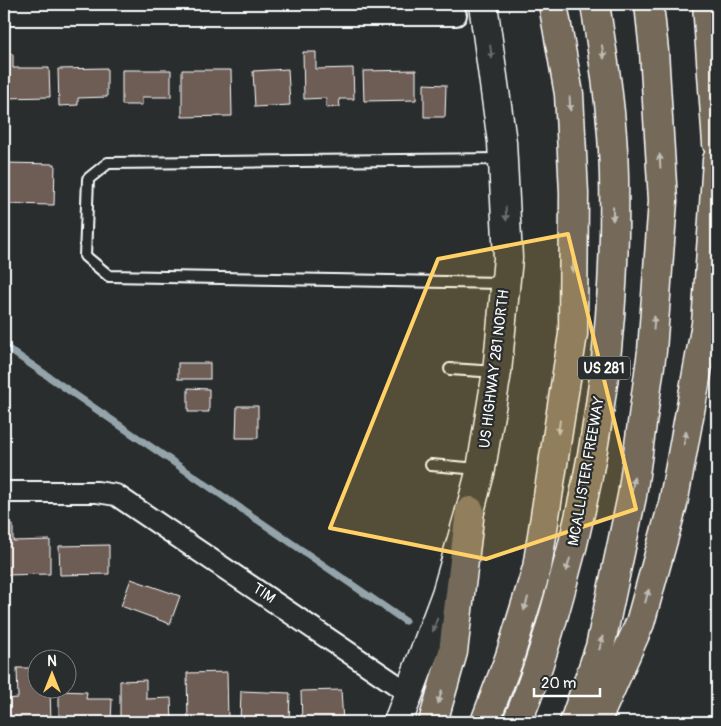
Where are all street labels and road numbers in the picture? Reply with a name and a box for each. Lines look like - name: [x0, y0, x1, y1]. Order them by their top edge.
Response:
- street label: US HIGHWAY 281 NORTH: [475, 289, 514, 449]
- road number: US 281: [578, 356, 630, 379]
- street label: MCALLISTER FREEWAY: [564, 395, 609, 547]
- street label: TIM: [249, 579, 279, 608]

